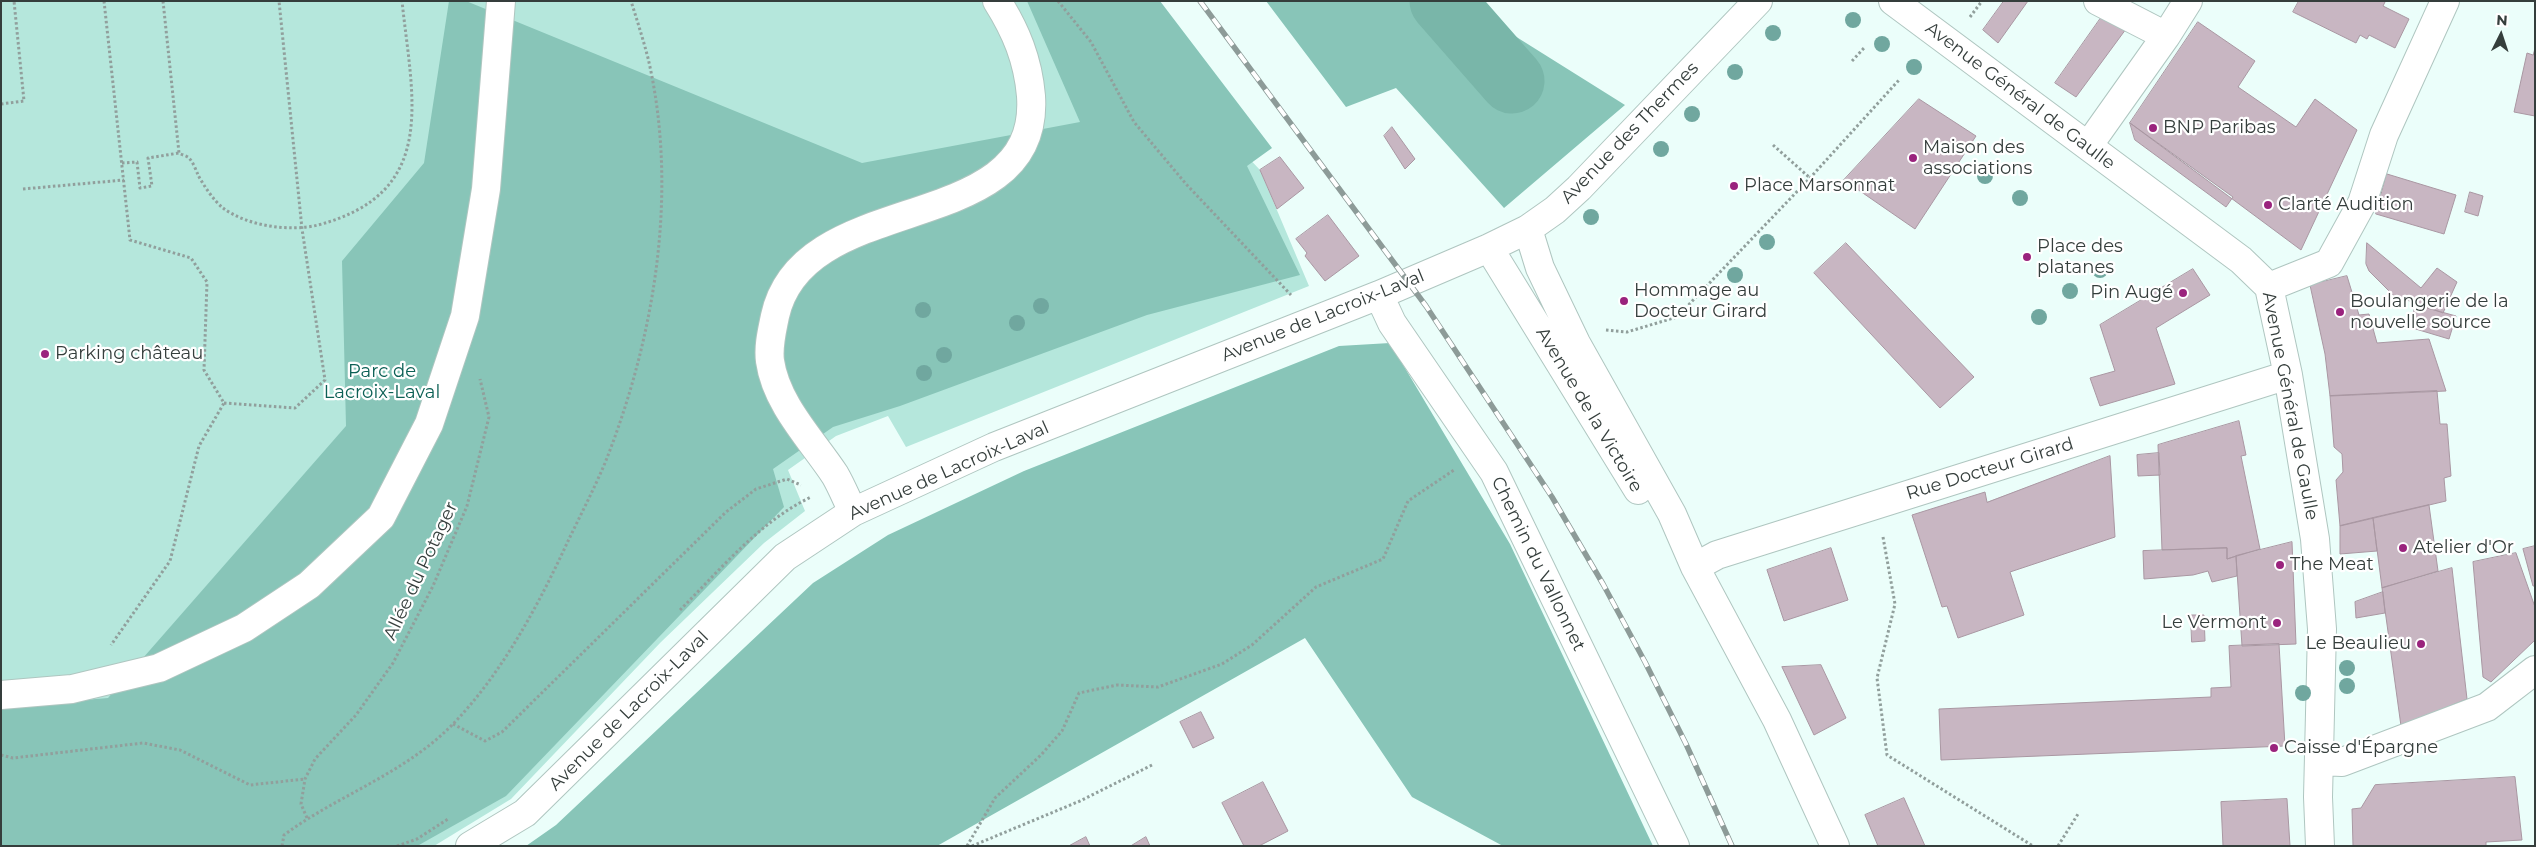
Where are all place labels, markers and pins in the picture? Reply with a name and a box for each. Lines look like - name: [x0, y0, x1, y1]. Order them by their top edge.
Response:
- place label: BNP Paribas: [2163, 117, 2276, 139]
- marker: BNP Paribas: [2147, 122, 2159, 134]
- place label: Maison des associations: [1923, 137, 2032, 180]
- marker: Maison des associations: [1907, 152, 1919, 164]
- place label: Place Marsonnat: [1744, 175, 1895, 197]
- marker: Place Marsonnat: [1728, 180, 1740, 192]
- place label: Clarté Audition: [2278, 194, 2414, 216]
- marker: Clarté Audition: [2262, 199, 2274, 211]
- place label: Place des platanes: [2037, 236, 2123, 278]
- marker: Place des platanes: [2021, 251, 2033, 263]
- place label: Hommage au Docteur Girard: [1634, 280, 1767, 322]
- place label: Pin Augé: [2090, 282, 2173, 304]
- marker: Pin Augé: [2177, 287, 2189, 299]
- place label: Boulangerie de la nouvelle source: [2350, 291, 2509, 334]
- marker: Hommage au Docteur Girard: [1618, 295, 1630, 307]
- marker: Boulangerie de la nouvelle source: [2334, 306, 2346, 318]
- place label: Parking château: [55, 343, 203, 365]
- marker: Parking château: [39, 348, 51, 360]
- place label: Atelier d'Or: [2413, 537, 2514, 559]
- marker: Atelier d'Or: [2397, 542, 2409, 554]
- place label: The Meat: [2290, 554, 2374, 576]
- marker: The Meat: [2274, 559, 2286, 571]
- place label: Le Vermont: [2162, 612, 2267, 634]
- marker: Le Vermont: [2271, 617, 2283, 629]
- place label: Le Beaulieu: [2305, 633, 2411, 655]
- marker: Le Beaulieu: [2415, 638, 2427, 650]
- place label: Caisse d'Épargne: [2284, 737, 2438, 759]
- marker: Caisse d'Épargne: [2268, 742, 2280, 754]

